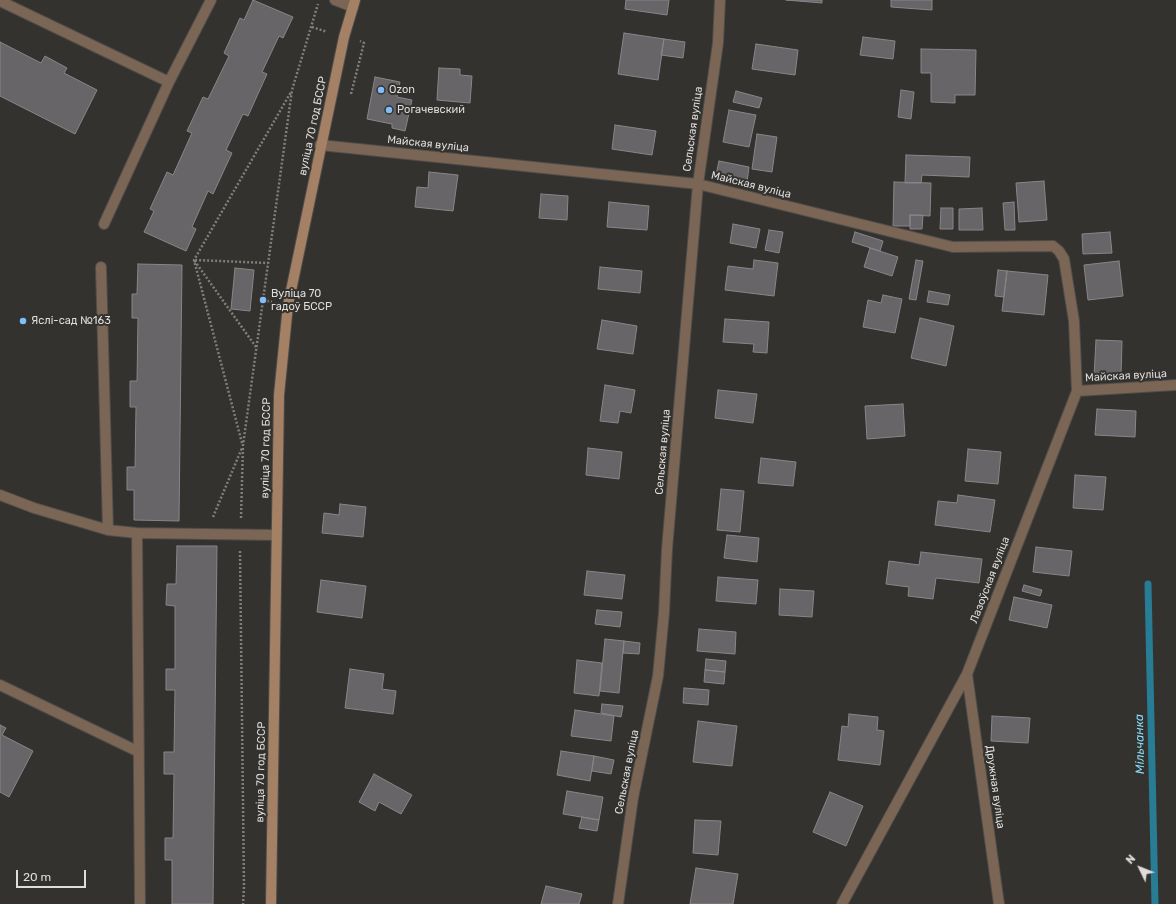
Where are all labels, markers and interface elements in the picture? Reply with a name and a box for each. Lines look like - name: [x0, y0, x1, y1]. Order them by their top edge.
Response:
- street label: вуліца 70 год БССР: [296, 75, 330, 177]
- place label: Ozon: [389, 83, 415, 97]
- marker: Ozon: [376, 85, 386, 95]
- street label: Сельская вуліца: [680, 86, 706, 172]
- place label: Рогачевский: [397, 103, 465, 117]
- marker: Рогачевский: [384, 105, 394, 115]
- street label: Майская вуліца: [387, 133, 469, 155]
- street label: Майская вуліца: [710, 169, 792, 201]
- place label: Вуліца 70 гадоў БССР: [271, 287, 332, 313]
- marker: Вуліца 70 гадоў БССР: [258, 295, 268, 305]
- place label: Яслі-сад №163: [31, 314, 111, 328]
- marker: Яслі-сад №163: [18, 316, 28, 326]
- street label: Майская вуліца: [1085, 367, 1167, 385]
- street label: вуліца 70 год БССР: [259, 398, 273, 498]
- street label: Сельская вуліца: [653, 409, 673, 495]
- street label: Лазоўская вуліца: [967, 535, 1013, 625]
- water label: Мільчанка: [1132, 714, 1148, 774]
- street label: вуліца 70 год БССР: [254, 722, 268, 822]
- street label: Сельская вуліца: [612, 729, 642, 815]
- street label: Дружная вуліца: [983, 744, 1007, 830]
- north arrow: [1120, 848, 1160, 888]
- text: N: [1123, 852, 1138, 867]
- scale bar: [18, 862, 88, 888]
- text: 20 m: [23, 870, 51, 884]

